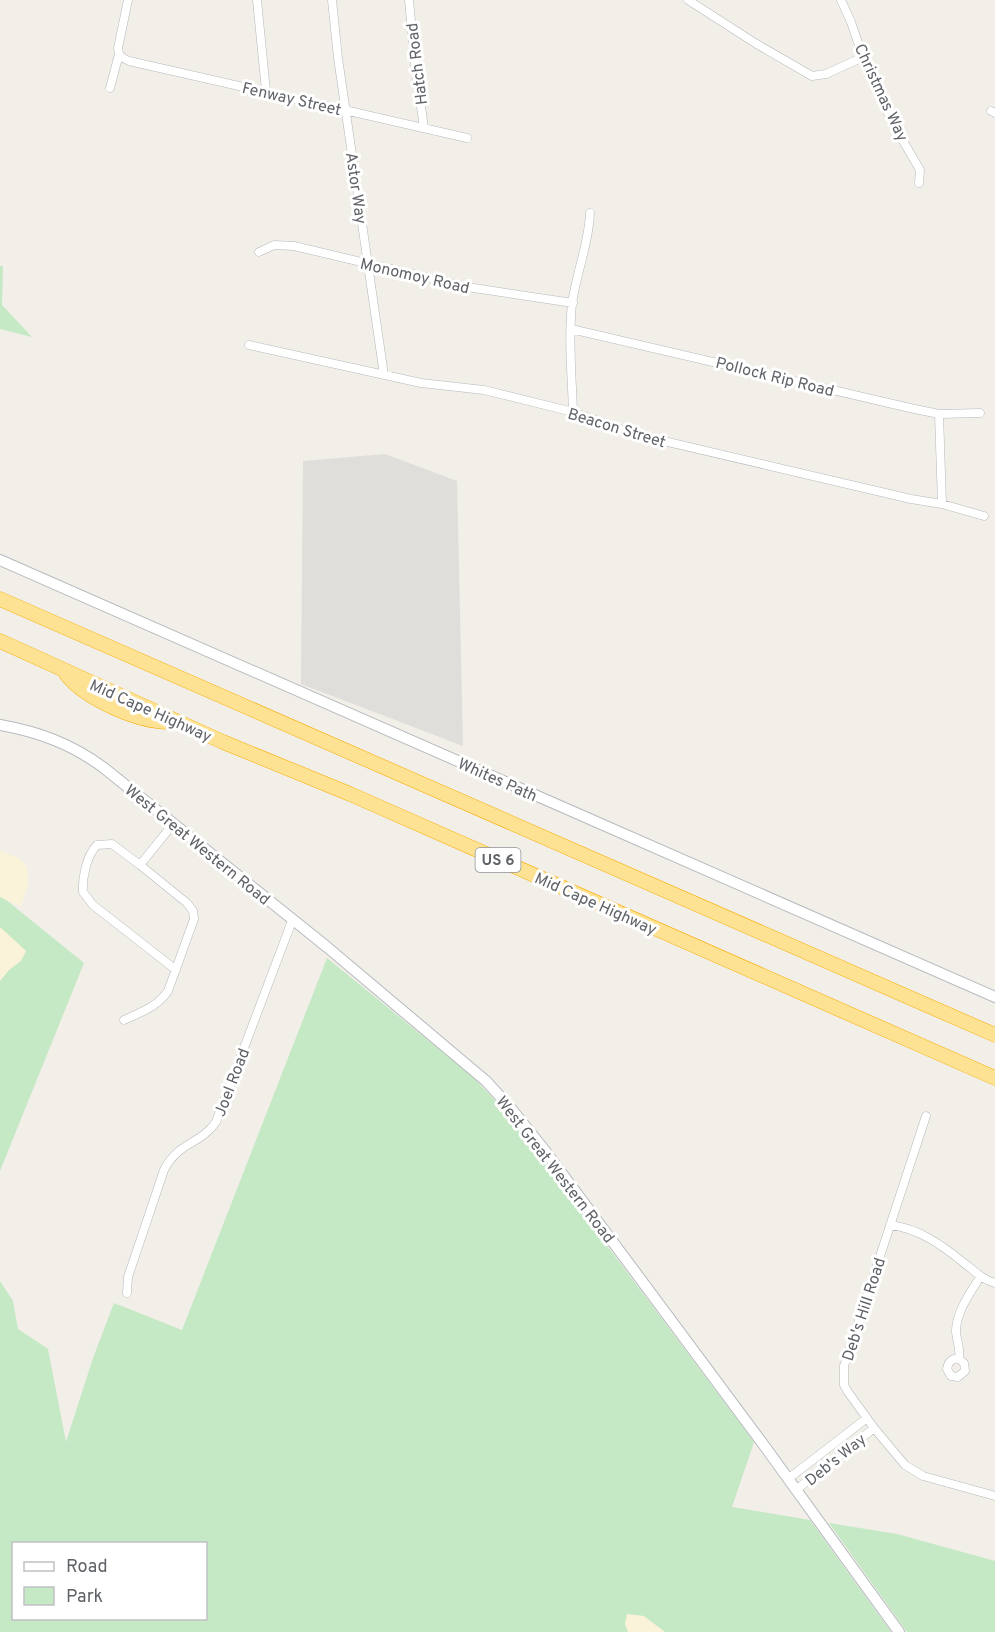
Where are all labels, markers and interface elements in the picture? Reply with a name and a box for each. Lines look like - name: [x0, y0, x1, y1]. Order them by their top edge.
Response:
- street label: Hatch Road: [403, 22, 433, 106]
- street label: Christmas Way: [849, 41, 912, 145]
- street label: Fenway Street: [240, 79, 343, 121]
- street label: Astor Way: [340, 151, 370, 226]
- street label: Monomoy Road: [358, 255, 471, 299]
- street label: Pollock Rip Road: [713, 354, 836, 402]
- street label: Beacon Street: [565, 404, 668, 453]
- street label: Mid Cape Highway: [86, 676, 214, 748]
- street label: Whites Path: [454, 754, 540, 807]
- street label: West Great Western Road: [120, 781, 273, 910]
- road number: US 6: [476, 848, 520, 872]
- street label: Mid Cape Highway: [531, 869, 659, 941]
- street label: Joel Road: [211, 1046, 255, 1120]
- street label: West Great Western Road: [491, 1093, 618, 1248]
- street label: Deb's Hill Road: [839, 1255, 891, 1364]
- street label: Deb's Way: [802, 1430, 871, 1491]
- legend: [12, 1542, 207, 1620]
- text: Road: [66, 1556, 108, 1579]
- text: Park: [66, 1586, 103, 1609]

